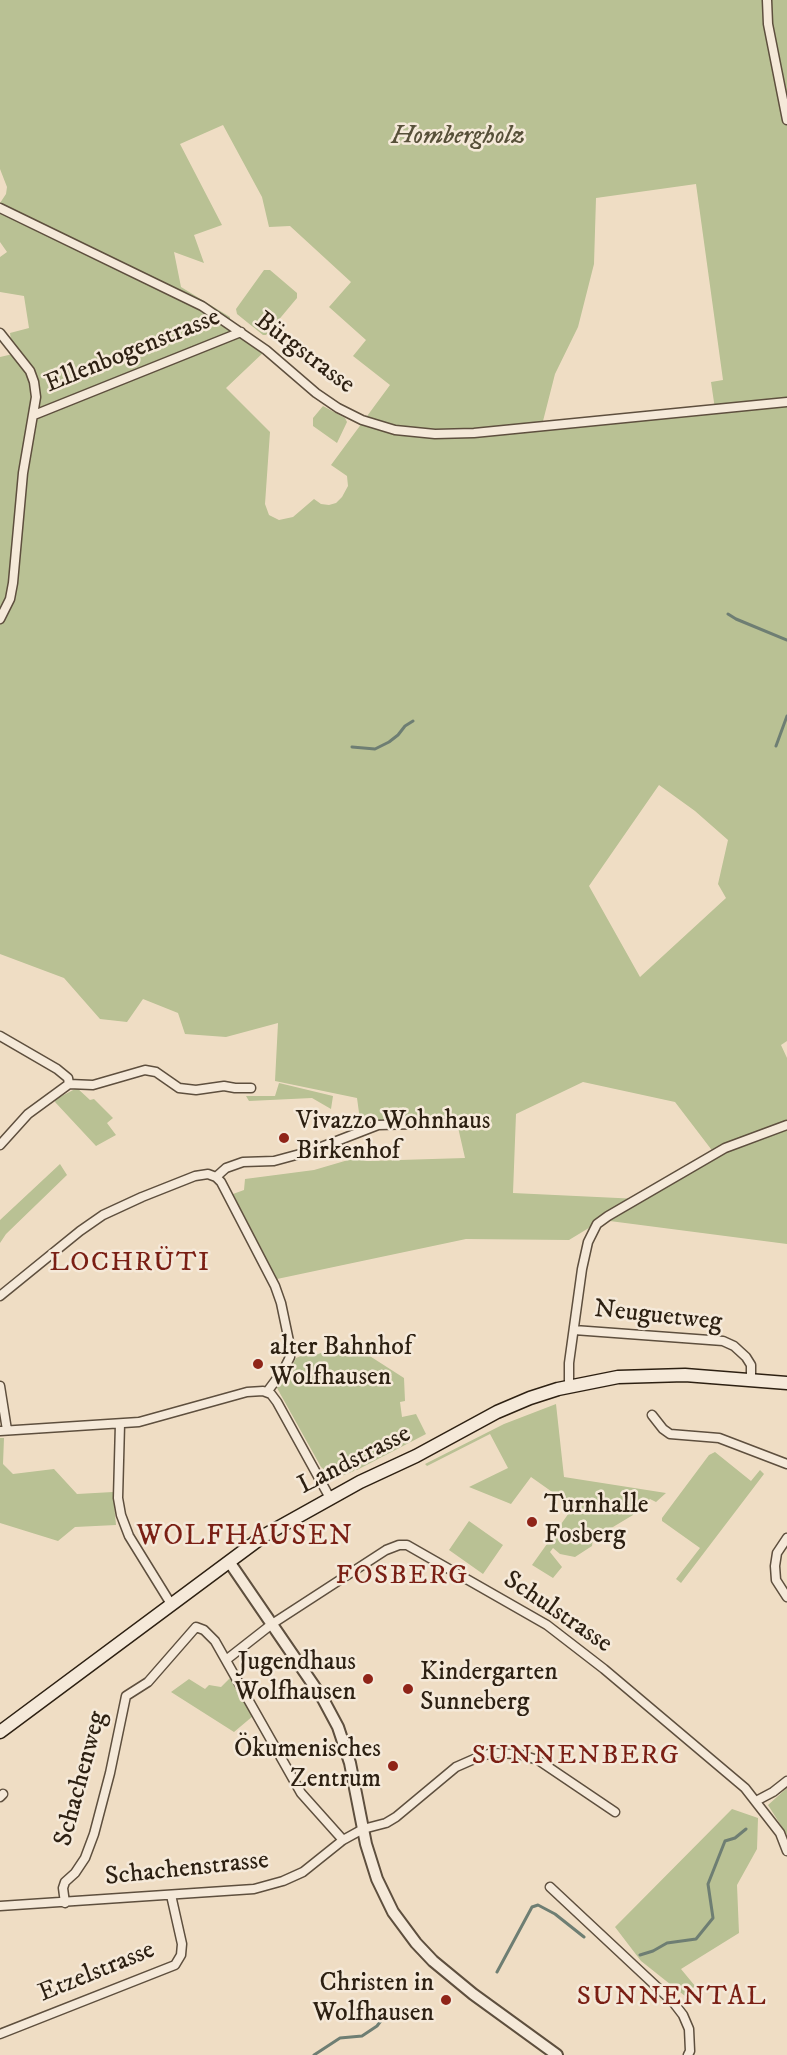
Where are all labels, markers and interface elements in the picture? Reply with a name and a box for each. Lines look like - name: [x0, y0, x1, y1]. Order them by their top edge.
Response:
- park label: Hombergholz: [391, 122, 525, 154]
- street label: Ellenbogenstrasse: [41, 303, 225, 401]
- street label: Bürgstrasse: [248, 306, 360, 402]
- place label: Vivazzo Wohnhaus Birkenhof: [296, 1107, 490, 1168]
- marker: Vivazzo Wohnhaus Birkenhof: [277, 1131, 291, 1145]
- district label: LOCHRÜTI: [49, 1248, 211, 1280]
- street label: Neuguetweg: [592, 1295, 724, 1339]
- place label: alter Bahnhof Wolfhausen: [270, 1333, 412, 1394]
- marker: alter Bahnhof Wolfhausen: [251, 1357, 265, 1371]
- street label: Landstrasse: [294, 1419, 416, 1503]
- place label: Turnhalle Fosberg: [544, 1491, 649, 1552]
- marker: Turnhalle Fosberg: [525, 1515, 539, 1529]
- district label: WOLFHAUSEN: [136, 1521, 354, 1555]
- district label: FOSBERG: [335, 1561, 469, 1593]
- street label: Schulstrasse: [497, 1565, 617, 1661]
- place label: Jugendhaus Wolfhausen: [235, 1648, 356, 1709]
- place label: Kindergarten Sunneberg: [420, 1658, 558, 1720]
- marker: Jugendhaus Wolfhausen: [361, 1672, 375, 1686]
- marker: Kindergarten Sunneberg: [401, 1682, 415, 1696]
- street label: Schachenweg: [49, 1708, 115, 1850]
- place label: Ökumenisches Zentrum: [234, 1735, 381, 1796]
- district label: SUNNENBERG: [472, 1741, 680, 1773]
- marker: Ökumenisches Zentrum: [386, 1759, 400, 1773]
- street label: Schachenstrasse: [104, 1846, 270, 1894]
- street label: Etzelstrasse: [34, 1936, 160, 2010]
- place label: Christen in Wolfhausen: [313, 1969, 434, 2030]
- district label: SUNNENTAL: [577, 1982, 767, 2014]
- marker: Christen in Wolfhausen: [439, 1993, 453, 2007]

